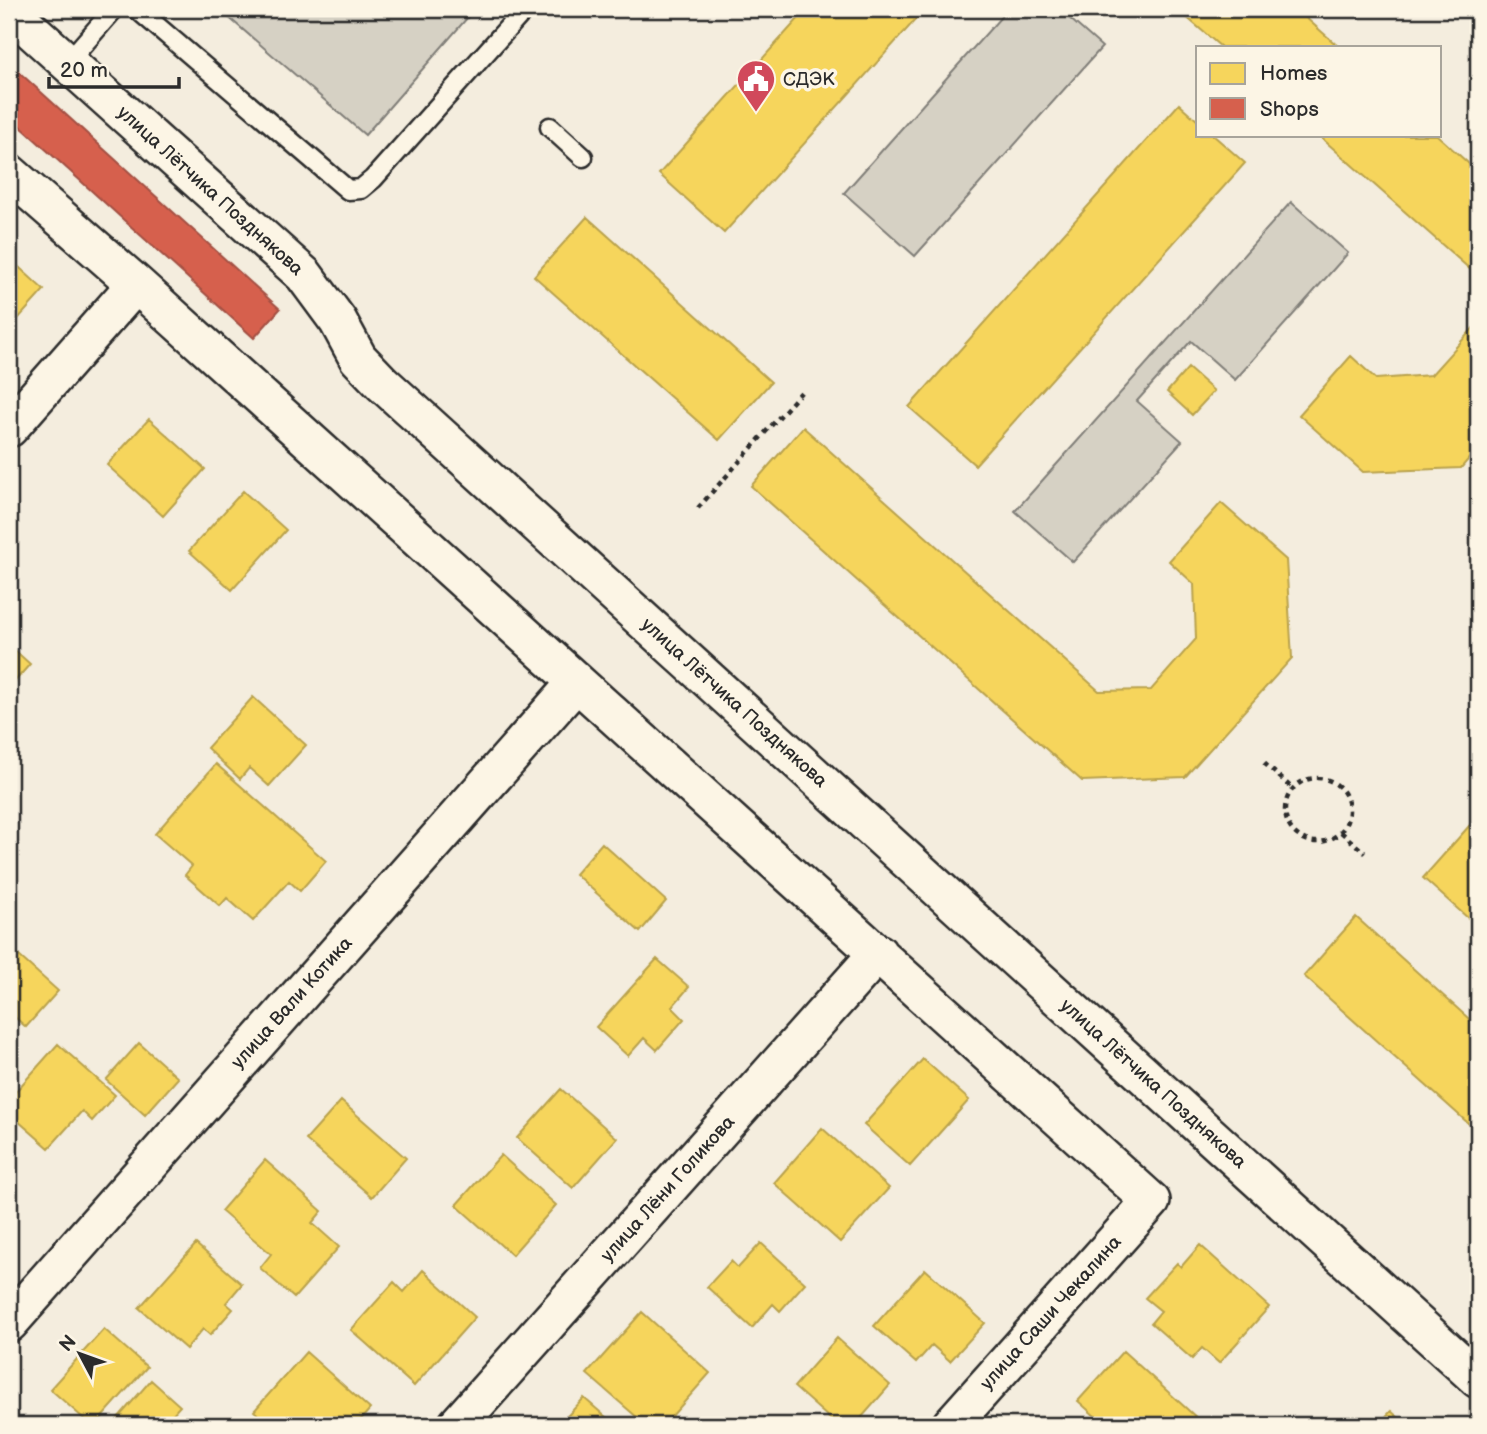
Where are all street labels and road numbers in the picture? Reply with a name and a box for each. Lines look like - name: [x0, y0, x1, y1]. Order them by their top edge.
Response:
- street label: улица Лётчика Позднякова: [112, 101, 308, 281]
- street label: улица Лётчика Позднякова: [636, 613, 832, 793]
- street label: улица Вали Котика: [227, 932, 357, 1074]
- street label: улица Лётчика Позднякова: [1055, 994, 1251, 1174]
- street label: улица Лёни Голикова: [596, 1111, 740, 1267]
- street label: улица Саши Чекалина: [976, 1231, 1126, 1395]

